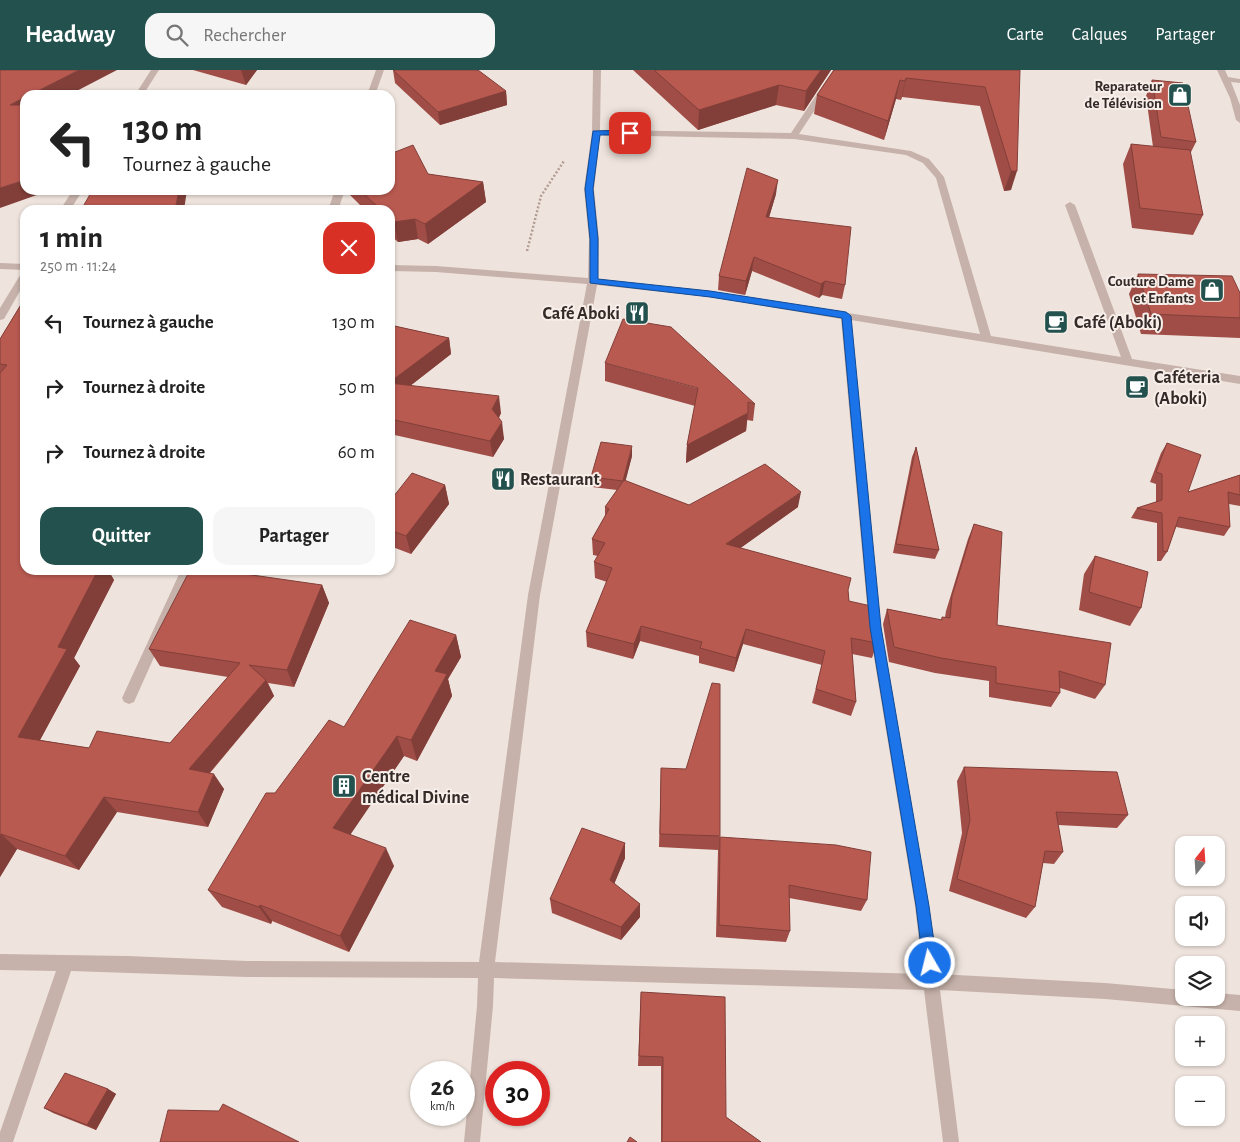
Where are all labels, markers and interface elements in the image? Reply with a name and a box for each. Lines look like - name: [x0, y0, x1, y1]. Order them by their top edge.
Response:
- search box: [145, 13, 495, 58]
- icon: search: [163, 21, 191, 49]
- text: Headway: [25, 23, 115, 47]
- text: Rechercher: [203, 26, 286, 45]
- text: Carte: [1007, 26, 1044, 44]
- text: Calques: [1072, 26, 1127, 44]
- text: Partager: [1155, 26, 1215, 44]
- place label: Reparateur de Télévision: [1085, 79, 1163, 111]
- shop icon: Reparateur de Télévision: [1167, 82, 1193, 108]
- icon: left: [40, 110, 105, 175]
- text: 130 m: [123, 112, 202, 147]
- pin: [609, 112, 651, 154]
- icon: arrive: [616, 119, 644, 147]
- text: Tournez à gauche: [123, 153, 271, 175]
- button: close: [323, 222, 375, 274]
- text: 1 min: [40, 223, 103, 253]
- text: 250 m · 11:24: [40, 258, 116, 274]
- place label: Couture Dame et Enfants: [1108, 274, 1194, 306]
- shop icon: Couture Dame et Enfants: [1199, 277, 1225, 303]
- restaurant icon: Café Aboki: [624, 300, 650, 326]
- place label: Café Aboki: [542, 305, 620, 323]
- icon: left: [40, 309, 68, 337]
- cafe icon: Café (Aboki): [1043, 309, 1069, 335]
- text: Tournez à gauche: [83, 313, 214, 332]
- text: 130 m: [332, 313, 375, 332]
- place label: Café (Aboki): [1074, 314, 1162, 332]
- place label: Caféteria (Aboki): [1154, 369, 1220, 408]
- icon: right: [40, 374, 68, 402]
- cafe icon: Caféteria (Aboki): [1124, 374, 1150, 400]
- text: Tournez à droite: [83, 378, 205, 397]
- text: 50 m: [339, 378, 375, 397]
- icon: right: [40, 439, 68, 467]
- text: Tournez à droite: [83, 443, 205, 462]
- text: 60 m: [338, 443, 375, 462]
- restaurant icon: Restaurant: [490, 466, 516, 492]
- place label: Restaurant: [520, 471, 600, 489]
- button: Quitter: [40, 507, 203, 565]
- button: Partager: [213, 507, 375, 565]
- place label: Centre médical Divine: [362, 768, 469, 807]
- building icon: Centre médical Divine: [331, 773, 357, 799]
- north arrow: [1175, 836, 1225, 886]
- map controls: [1175, 836, 1225, 1126]
- button: sound: [1175, 896, 1225, 946]
- position arrow: [903, 936, 955, 988]
- button: layers: [1175, 956, 1225, 1006]
- button: +: [1175, 1016, 1225, 1066]
- speed limit sign: 30: [485, 1061, 550, 1126]
- text: 26: [431, 1075, 454, 1100]
- button: −: [1175, 1076, 1225, 1126]
- text: km/h: [430, 1100, 455, 1112]

